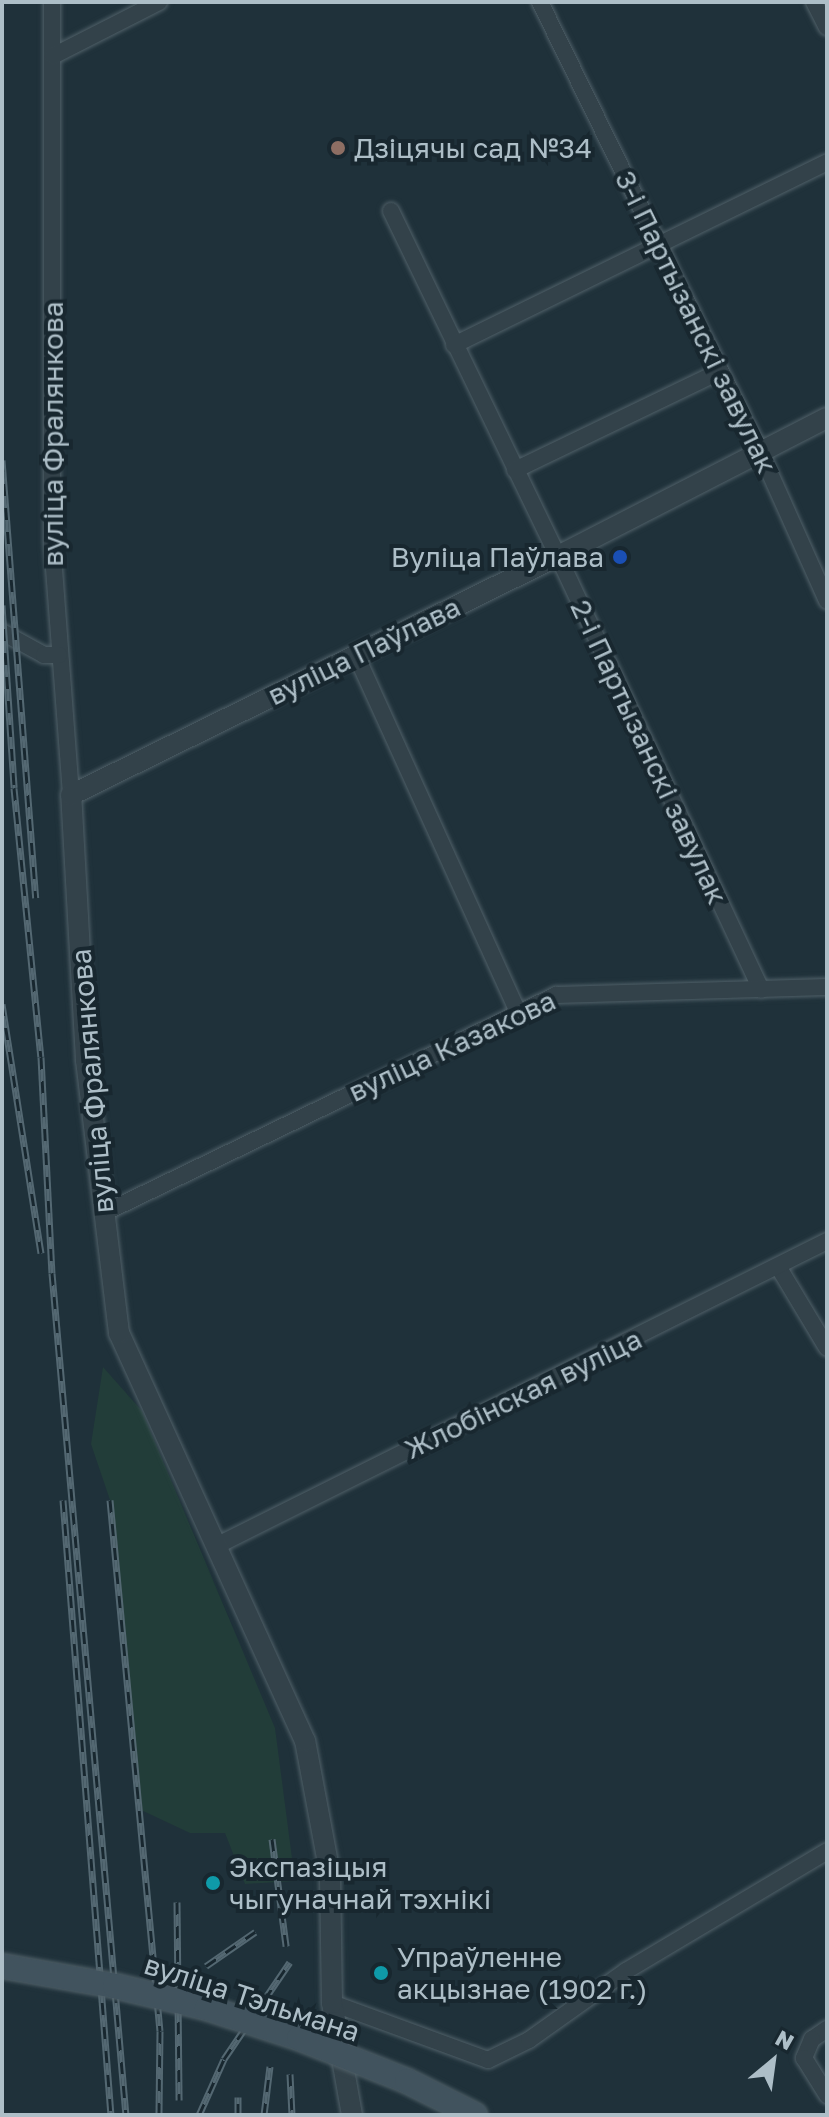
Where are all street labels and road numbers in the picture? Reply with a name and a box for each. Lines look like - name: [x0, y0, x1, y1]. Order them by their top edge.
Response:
- street label: 3-і Партызанскі завулак: [608, 165, 784, 479]
- street label: вуліца Фралянкова: [36, 301, 70, 567]
- street label: вуліца Паўлава: [262, 590, 466, 712]
- street label: 2-і Партызанскі завулак: [564, 594, 734, 910]
- street label: вуліца Фралянкова: [64, 947, 120, 1215]
- street label: вуліца Казакова: [343, 983, 561, 1109]
- street label: Жлобінская вуліца: [399, 1322, 647, 1466]
- street label: вуліца Тэльмана: [140, 1947, 364, 2049]

